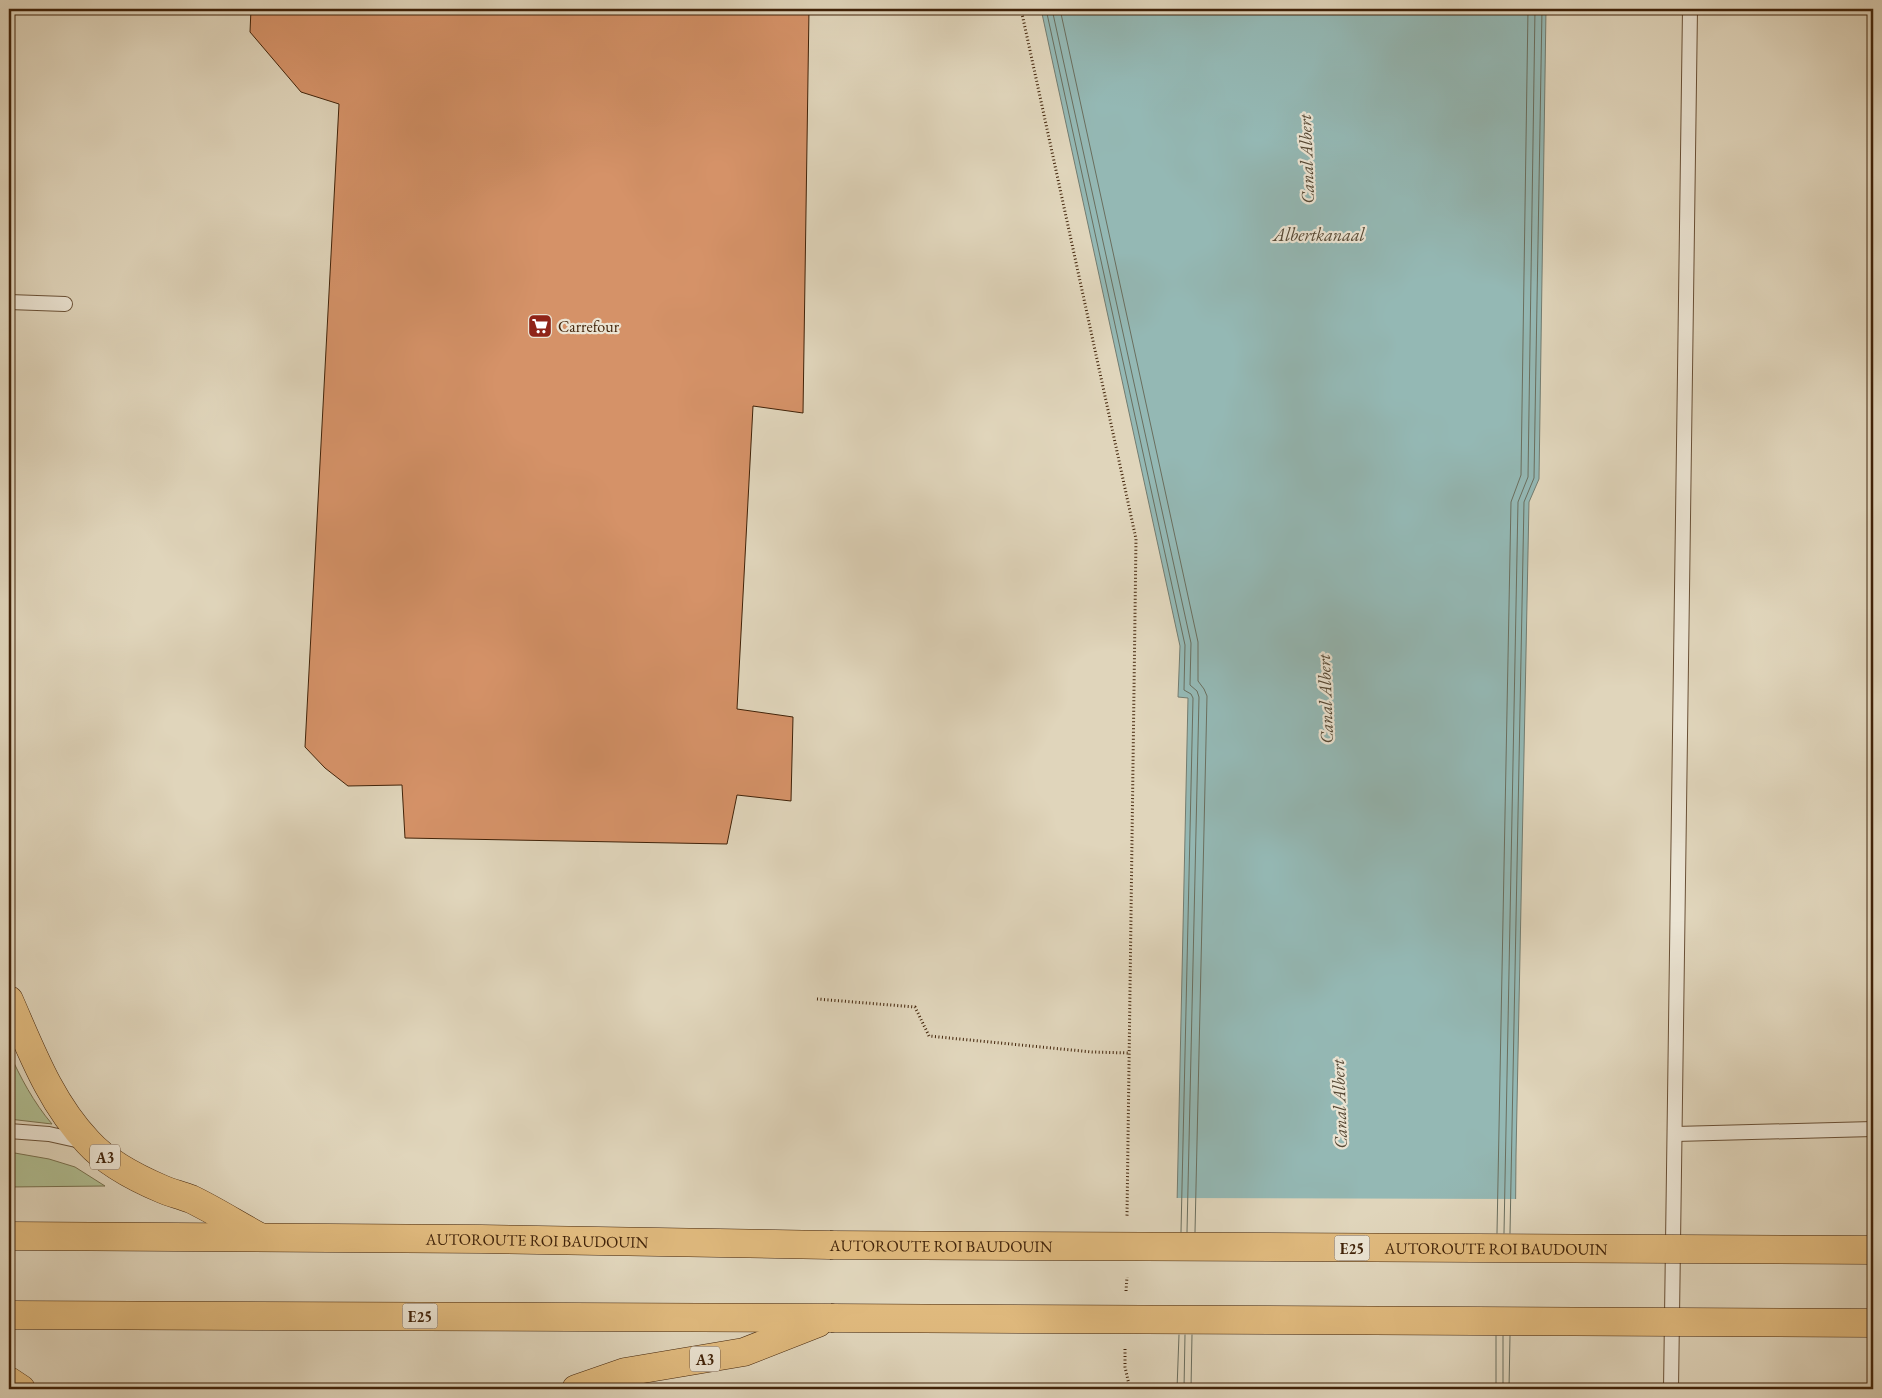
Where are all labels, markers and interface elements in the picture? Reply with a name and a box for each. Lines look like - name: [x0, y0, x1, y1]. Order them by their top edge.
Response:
- water label: Canal Albert: [1293, 113, 1319, 204]
- water label: Albertkanaal: [1271, 223, 1365, 246]
- supermarket icon: Carrefour: [527, 313, 553, 339]
- place label: Carrefour: [558, 316, 620, 337]
- water label: Canal Albert: [1312, 653, 1338, 744]
- water label: Canal Albert: [1326, 1058, 1352, 1149]
- road number: A3: [90, 1144, 120, 1170]
- street label: AUTOROUTE ROI BAUDOUIN: [425, 1228, 649, 1252]
- street label: AUTOROUTE ROI BAUDOUIN: [829, 1234, 1053, 1257]
- road number: E25: [1334, 1236, 1370, 1260]
- street label: AUTOROUTE ROI BAUDOUIN: [1384, 1237, 1608, 1259]
- road number: E25: [402, 1304, 438, 1328]
- road number: A3: [690, 1346, 720, 1372]

